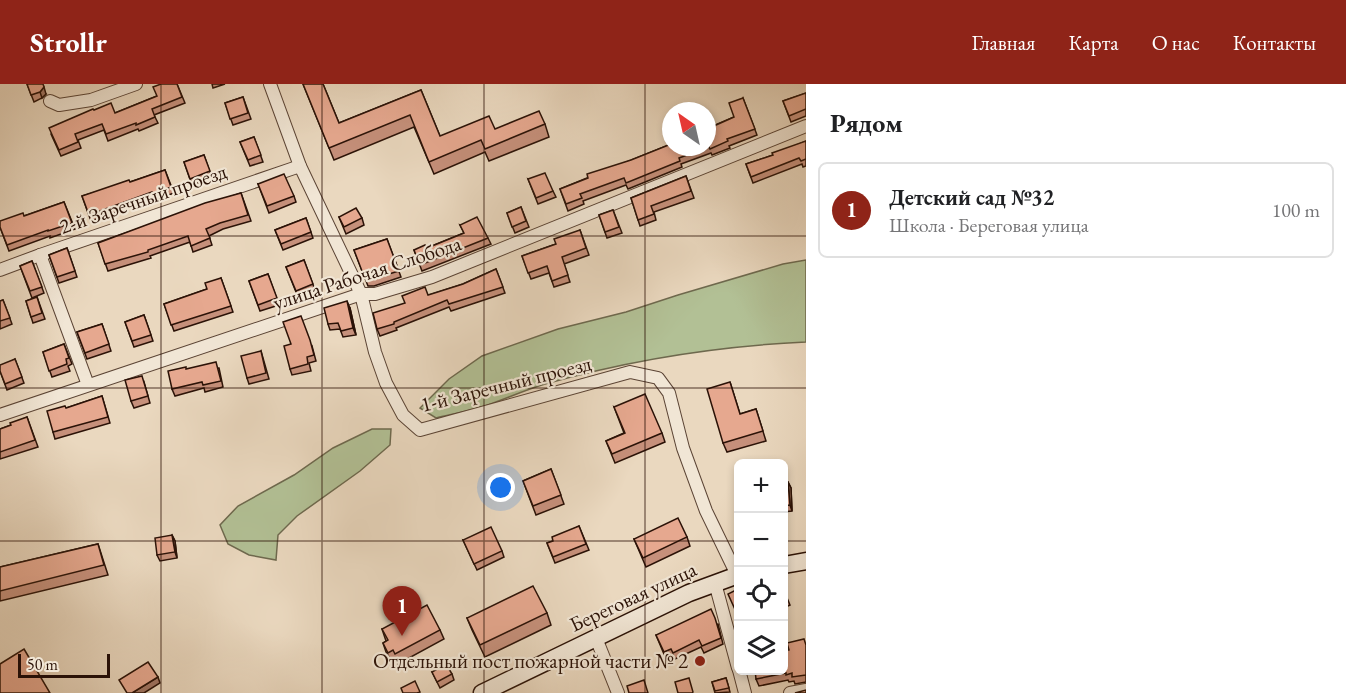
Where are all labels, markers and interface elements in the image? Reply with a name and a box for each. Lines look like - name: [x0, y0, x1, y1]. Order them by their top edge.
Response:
- text: Strollr: [30, 24, 107, 60]
- text: Главная: [971, 29, 1035, 56]
- text: Карта: [1068, 29, 1119, 56]
- text: О нас: [1152, 29, 1200, 56]
- text: Контакты: [1233, 29, 1316, 56]
- north arrow: [662, 102, 716, 156]
- text: Рядом: [830, 106, 903, 140]
- street label: 2-й Заречный проезд: [56, 157, 230, 240]
- text: Детский сад №32: [889, 183, 1054, 212]
- text: 1: [846, 197, 857, 223]
- text: 100 m: [1272, 197, 1320, 223]
- text: Школа · Береговая улица: [889, 212, 1089, 238]
- street label: улица Рабочая Слобода: [269, 229, 465, 316]
- street label: 1-й Заречный проезд: [418, 349, 595, 418]
- map controls: [734, 459, 788, 675]
- button: +: [734, 459, 788, 513]
- your location: [486, 473, 515, 502]
- button: −: [734, 513, 788, 567]
- street label: Береговая улица: [565, 555, 701, 638]
- button: locate: [734, 567, 788, 621]
- pin: 1: [382, 586, 422, 636]
- button: layers: [734, 621, 788, 675]
- place label: Отдельный пост пожарной части № 2: [373, 647, 688, 674]
- scale bar: [18, 651, 110, 678]
- text: 50 m: [27, 654, 58, 675]
- marker: Отдельный пост пожарной части № 2: [693, 654, 707, 668]

